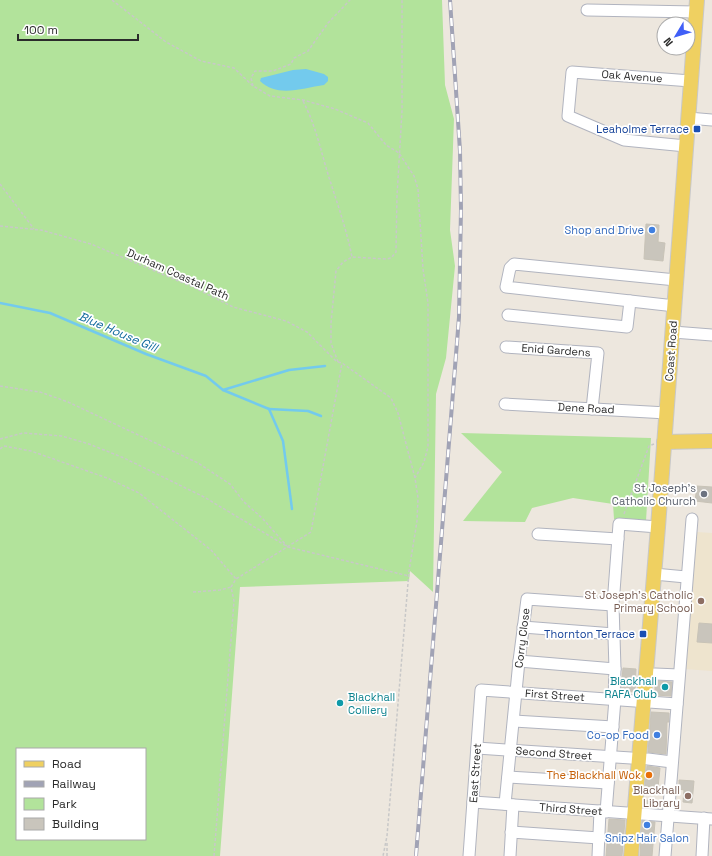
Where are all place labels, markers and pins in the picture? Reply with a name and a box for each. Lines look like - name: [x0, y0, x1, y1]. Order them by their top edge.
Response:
- place label: Leaholme Terrace: [596, 122, 689, 136]
- marker: Leaholme Terrace: [692, 124, 702, 134]
- place label: Shop and Drive: [564, 223, 644, 237]
- marker: Shop and Drive: [647, 225, 657, 235]
- place label: St Joseph's Catholic Church: [612, 481, 696, 508]
- marker: St Joseph's Catholic Church: [699, 489, 709, 499]
- place label: St Joseph's Catholic Primary School: [585, 588, 693, 615]
- marker: St Joseph's Catholic Primary School: [696, 596, 706, 606]
- place label: Thornton Terrace: [544, 627, 635, 641]
- marker: Thornton Terrace: [638, 629, 648, 639]
- place label: Blackhall RAFA Club: [604, 674, 657, 701]
- marker: Blackhall RAFA Club: [660, 682, 670, 692]
- place label: Blackhall Colliery: [348, 690, 395, 717]
- marker: Blackhall Colliery: [335, 698, 345, 708]
- place label: Co-op Food: [587, 728, 649, 742]
- marker: Co-op Food: [652, 730, 662, 740]
- place label: The Blackhall Wok: [546, 768, 641, 782]
- marker: The Blackhall Wok: [644, 770, 654, 780]
- place label: Blackhall Library: [633, 783, 680, 810]
- marker: Blackhall Library: [683, 791, 693, 801]
- marker: Snipz Hair Salon: [642, 820, 652, 830]
- place label: Snipz Hair Salon: [605, 831, 689, 845]

